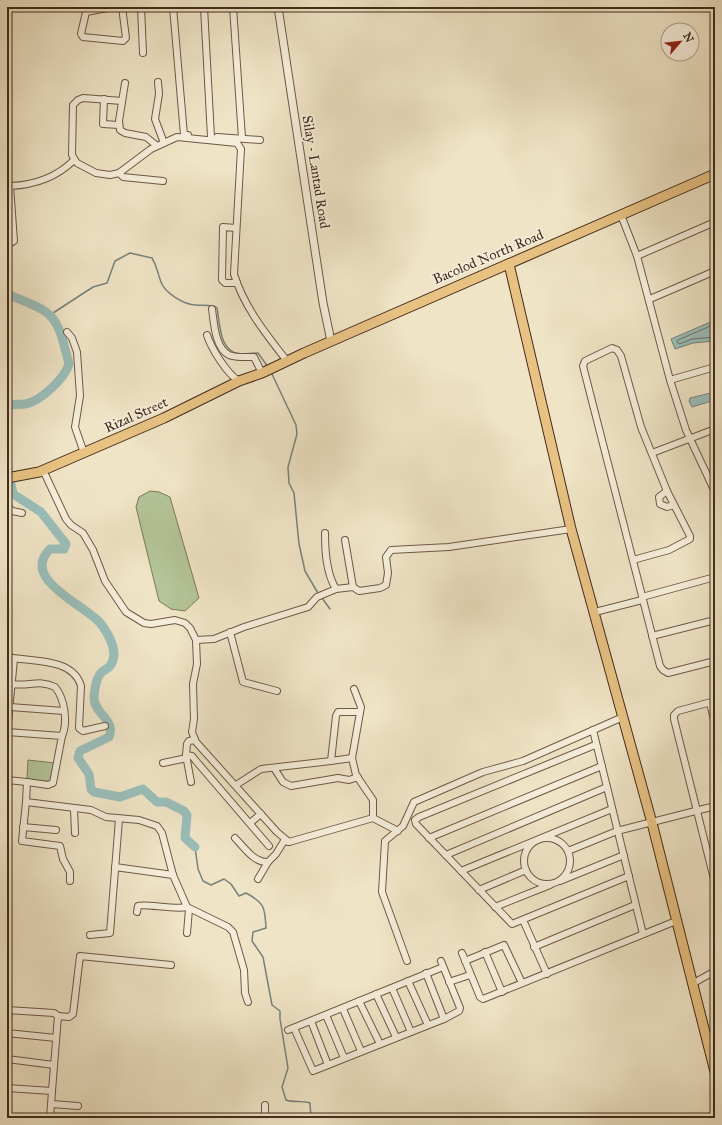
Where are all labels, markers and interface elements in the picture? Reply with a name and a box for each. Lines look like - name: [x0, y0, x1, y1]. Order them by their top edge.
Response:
- north arrow: [660, 22, 700, 62]
- text: N: [680, 30, 697, 45]
- street label: Silay - Lantad Road: [299, 114, 333, 230]
- street label: Bacolod North Road: [430, 226, 546, 288]
- street label: Rizal Street: [102, 393, 170, 437]

